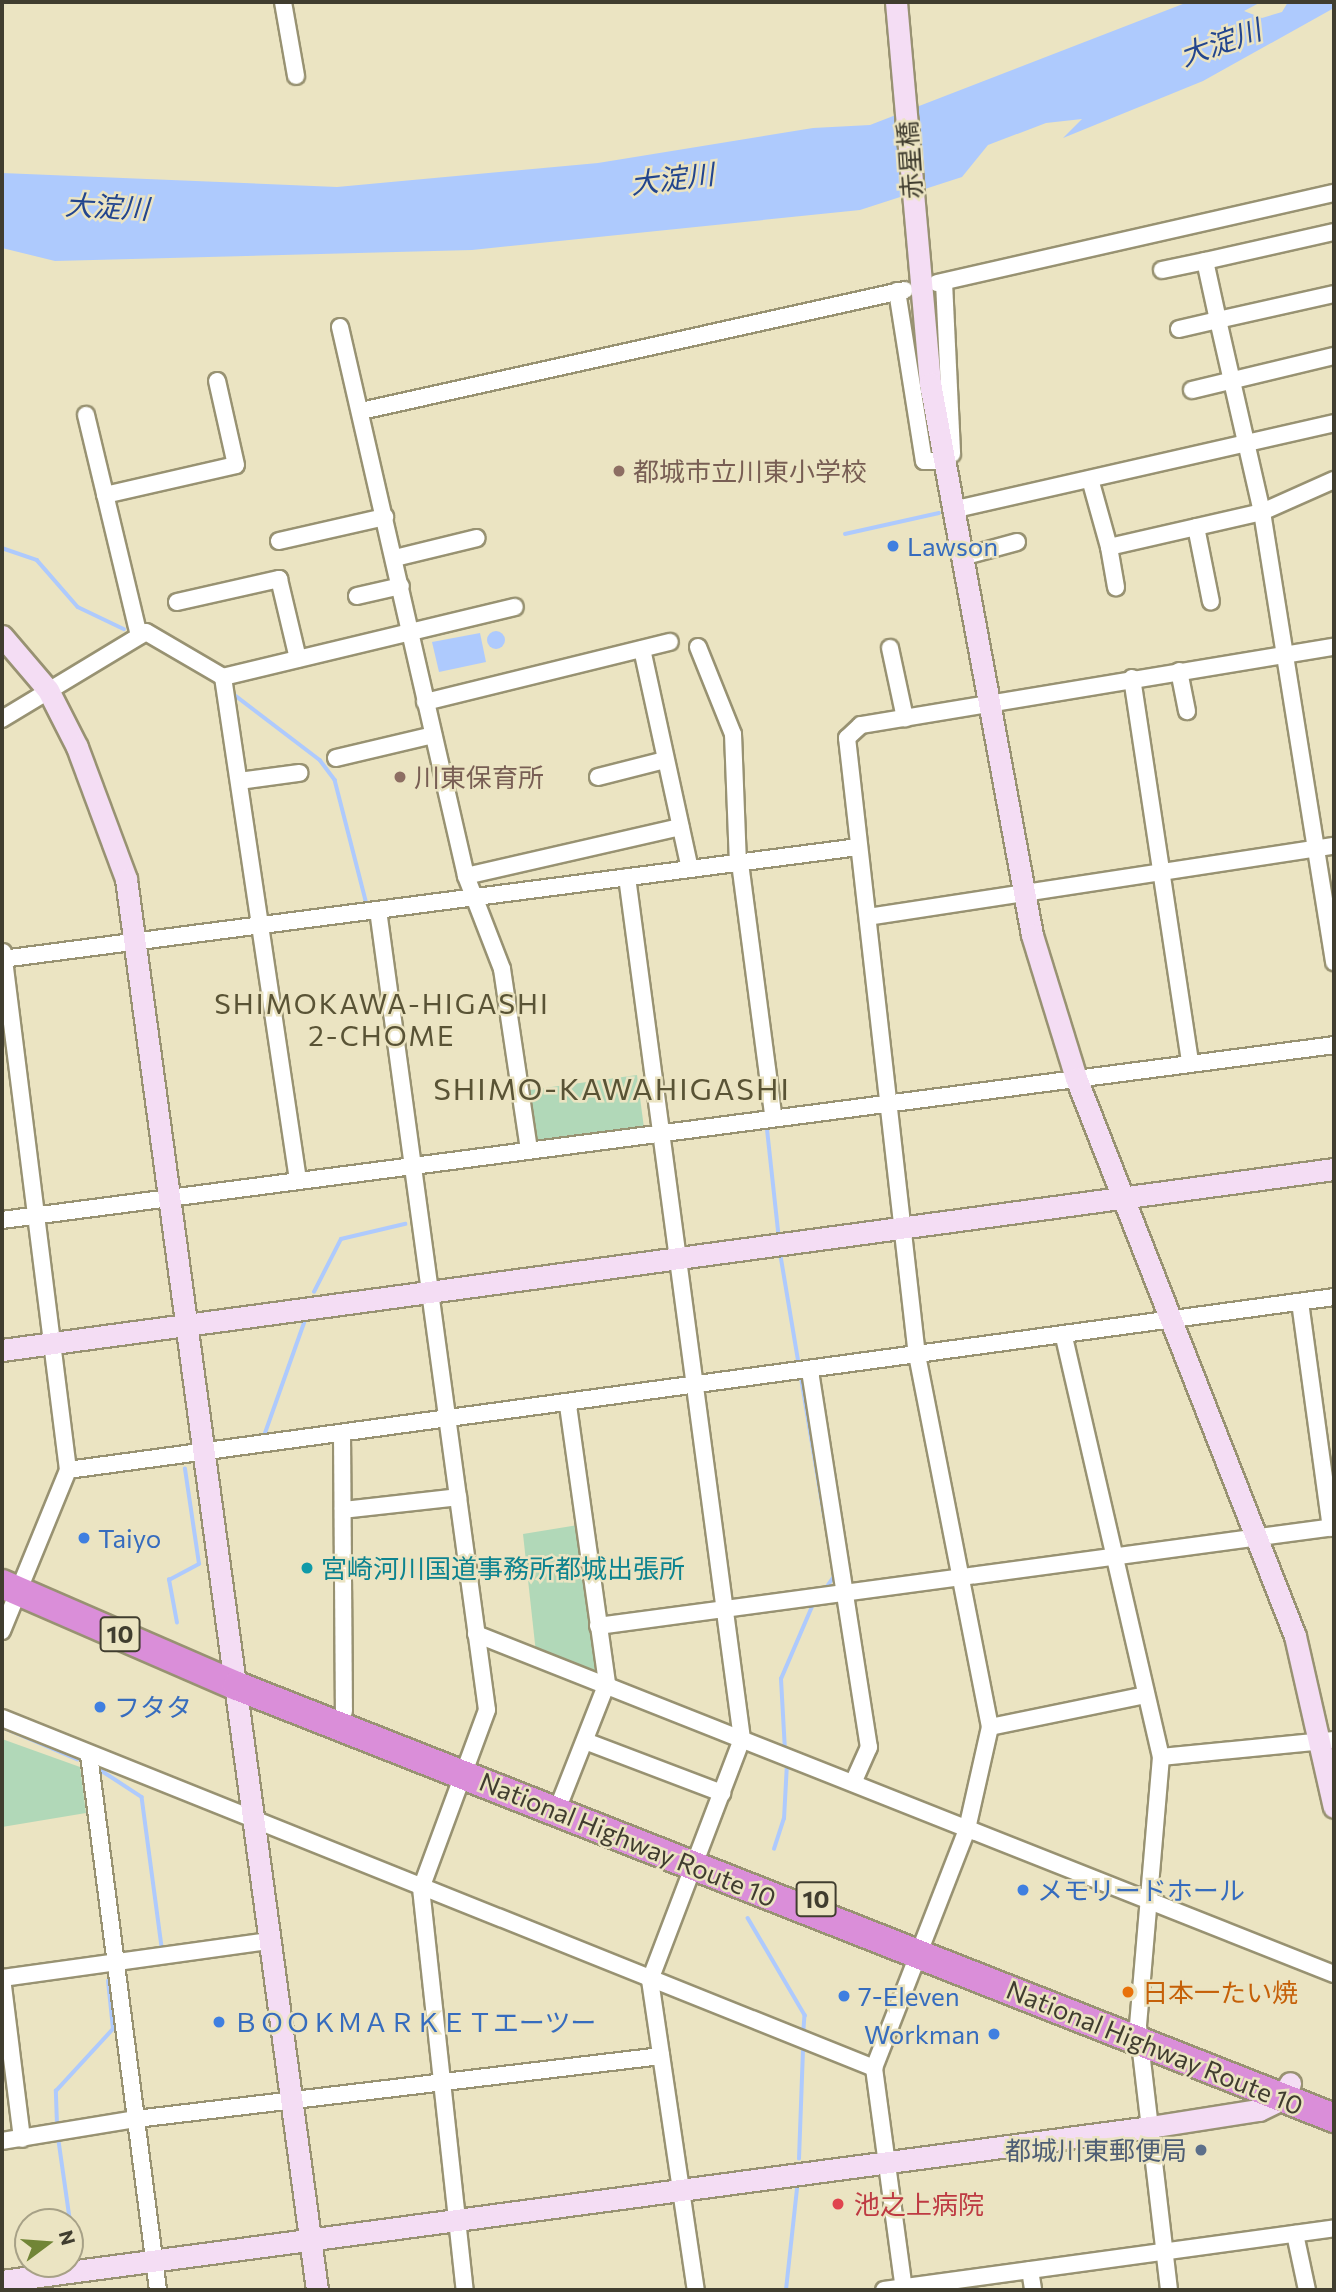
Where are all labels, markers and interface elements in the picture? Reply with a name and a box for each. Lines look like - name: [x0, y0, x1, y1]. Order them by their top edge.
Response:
- water label: 大淀川: [1175, 12, 1265, 72]
- street label: 赤星橋: [891, 120, 927, 200]
- water label: 大淀川: [628, 156, 716, 200]
- water label: 大淀川: [64, 187, 150, 225]
- place label: 都城市立川東小学校: [633, 455, 867, 487]
- marker: 都城市立川東小学校: [611, 463, 627, 479]
- place label: Lawson: [907, 530, 998, 562]
- marker: Lawson: [885, 538, 901, 554]
- place label: 川東保育所: [414, 761, 544, 793]
- marker: 川東保育所: [392, 769, 408, 785]
- district label: SHIMOKAWA-HIGASHI 2-CHOME: [216, 986, 548, 1052]
- district label: SHIMO-KAWAHIGASHI: [435, 1070, 789, 1106]
- place label: Taiyo: [98, 1522, 161, 1554]
- marker: Taiyo: [76, 1530, 92, 1546]
- place label: 宮崎河川国道事務所都城出張所: [321, 1552, 685, 1584]
- marker: 宮崎河川国道事務所都城出張所: [299, 1560, 315, 1576]
- road number: 10: [99, 1614, 141, 1654]
- place label: フタタ: [114, 1691, 192, 1723]
- marker: フタタ: [92, 1699, 108, 1715]
- street label: National Highway Route 10: [475, 1765, 781, 1913]
- place label: メモリードホール: [1037, 1874, 1245, 1906]
- road number: 10: [795, 1878, 837, 1920]
- marker: メモリードホール: [1015, 1882, 1031, 1898]
- street label: National Highway Route 10: [1002, 1973, 1308, 2121]
- place label: 日本一たい焼: [1142, 1976, 1298, 2008]
- place label: 7-Eleven: [858, 1980, 960, 2012]
- marker: 日本一たい焼: [1120, 1984, 1136, 2000]
- marker: 7-Eleven: [836, 1988, 852, 2004]
- place label: ＢＯＯＫＭＡＲＫＥＴエーツー: [233, 2006, 597, 2038]
- marker: ＢＯＯＫＭＡＲＫＥＴエーツー: [211, 2014, 227, 2030]
- place label: Workman: [864, 2018, 980, 2050]
- marker: Workman: [986, 2026, 1002, 2042]
- place label: 都城川東郵便局: [1005, 2134, 1187, 2166]
- marker: 都城川東郵便局: [1193, 2142, 1209, 2158]
- place label: 池之上病院: [854, 2188, 984, 2220]
- marker: 池之上病院: [828, 2194, 848, 2214]
- north arrow: [14, 2208, 84, 2278]
- text: N: [55, 2228, 81, 2248]

